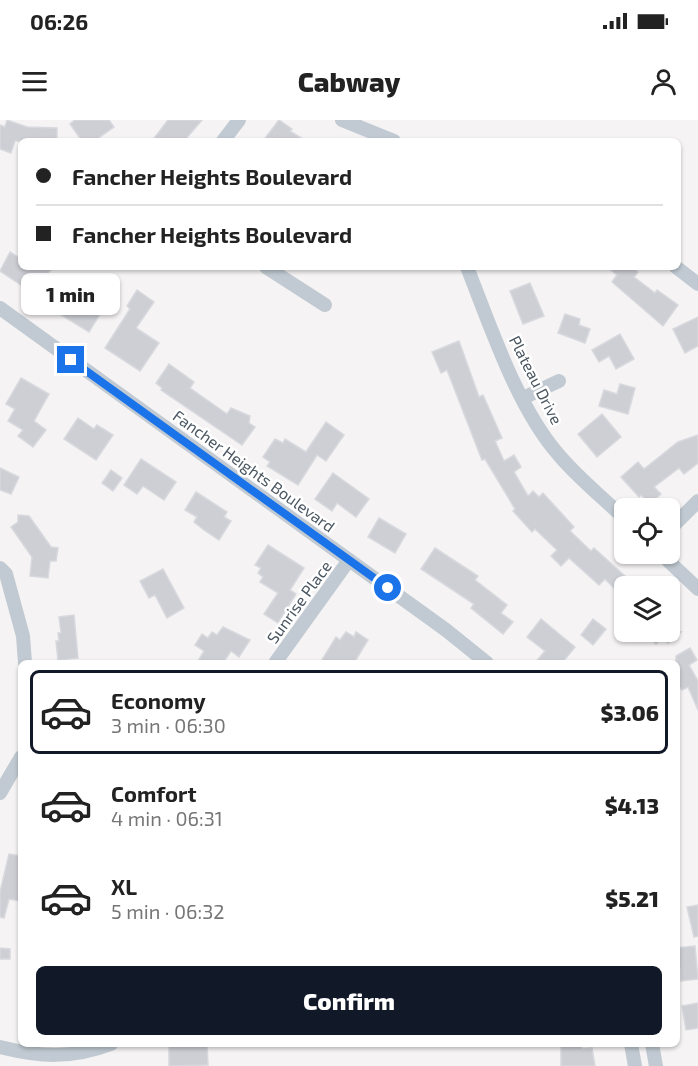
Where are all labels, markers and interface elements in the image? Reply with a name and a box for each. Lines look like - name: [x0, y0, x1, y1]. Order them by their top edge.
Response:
- text: 06:26: [30, 8, 88, 34]
- icon: menu: [18, 65, 51, 98]
- text: Cabway: [298, 65, 400, 97]
- icon: person: [647, 65, 680, 98]
- text: Fancher Heights Boulevard: [72, 163, 352, 189]
- text: Fancher Heights Boulevard: [72, 221, 352, 247]
- callout: 1 min: [22, 273, 121, 315]
- text: 1 min: [46, 282, 95, 306]
- street label: Plateau Drive: [506, 332, 567, 427]
- route end: [57, 346, 84, 373]
- street label: Fancher Heights Boulevard: [170, 406, 339, 536]
- map controls: [614, 498, 680, 642]
- button: locate: [614, 498, 680, 564]
- street label: Sunrise Place: [262, 557, 335, 647]
- route start: [374, 574, 401, 601]
- button: layers: [614, 576, 680, 642]
- icon: car: [39, 685, 93, 739]
- text: Economy: [111, 687, 206, 713]
- text: $3.06: [601, 699, 659, 725]
- text: 3 min · 06:30: [111, 713, 226, 737]
- icon: car: [39, 778, 93, 832]
- text: Comfort: [111, 780, 196, 806]
- text: $4.13: [605, 792, 659, 818]
- text: 4 min · 06:31: [111, 806, 223, 830]
- icon: car: [39, 871, 93, 925]
- text: XL: [111, 873, 137, 899]
- text: $5.21: [605, 885, 659, 911]
- text: 5 min · 06:32: [111, 899, 225, 923]
- button: Confirm: [36, 966, 662, 1035]

